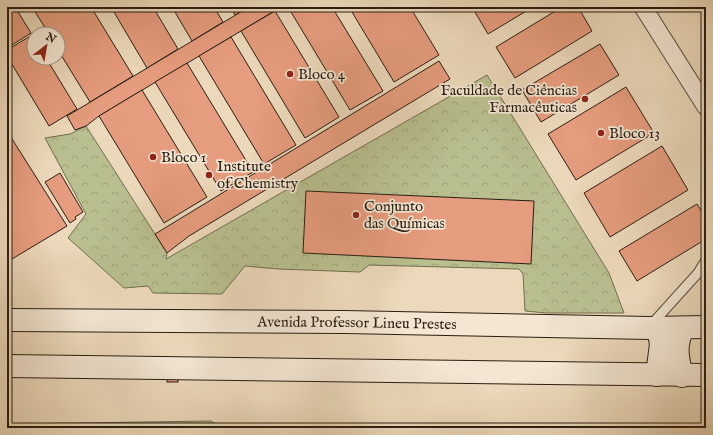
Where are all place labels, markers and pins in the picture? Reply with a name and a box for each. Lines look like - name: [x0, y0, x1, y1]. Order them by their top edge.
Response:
- place label: Bloco 4: [298, 65, 346, 84]
- marker: Bloco 4: [285, 69, 295, 79]
- place label: Faculdade de Ciências Farmacêuticas: [440, 81, 577, 117]
- marker: Faculdade de Ciências Farmacêuticas: [580, 94, 590, 104]
- place label: Bloco 13: [609, 124, 660, 143]
- marker: Bloco 13: [596, 128, 606, 138]
- place label: Bloco 1: [161, 148, 206, 167]
- marker: Bloco 1: [148, 152, 158, 162]
- place label: Institute of Chemistry: [217, 157, 299, 193]
- marker: Institute of Chemistry: [204, 170, 214, 180]
- place label: Conjunto das Químicas: [364, 197, 445, 233]
- marker: Conjunto das Químicas: [351, 210, 361, 220]

